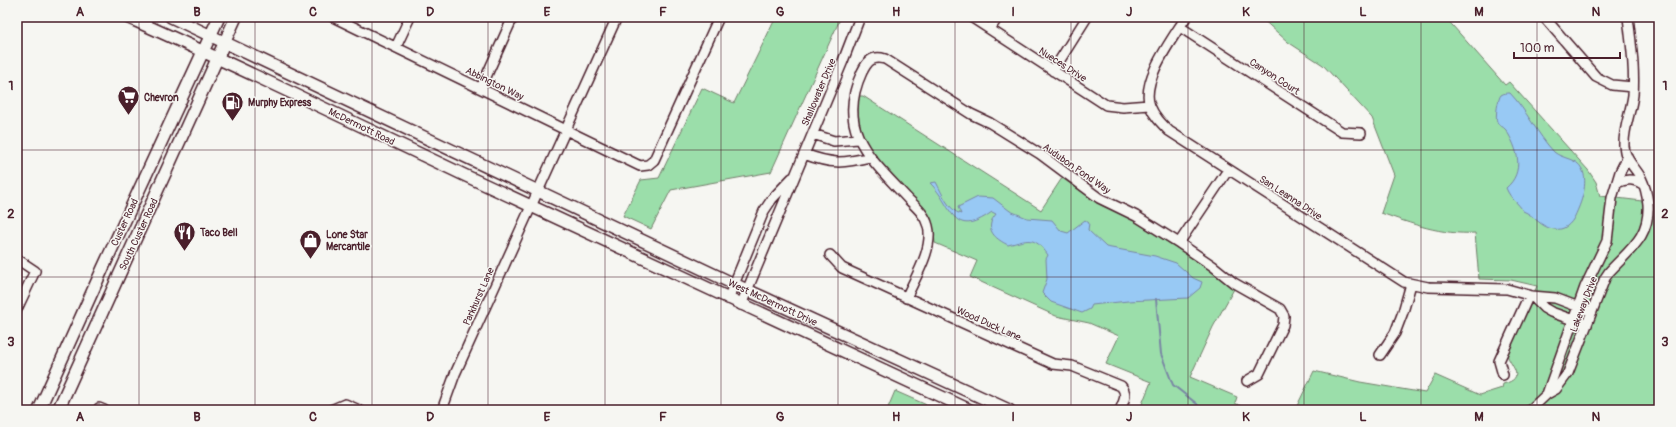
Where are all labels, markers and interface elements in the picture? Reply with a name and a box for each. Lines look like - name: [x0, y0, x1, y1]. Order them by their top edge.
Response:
- text: A: [76, 4, 85, 20]
- text: B: [193, 4, 201, 20]
- text: C: [309, 4, 317, 20]
- text: D: [426, 4, 434, 20]
- text: E: [544, 4, 551, 20]
- text: F: [659, 4, 667, 20]
- text: G: [776, 4, 785, 20]
- text: H: [892, 4, 900, 20]
- text: I: [1011, 4, 1015, 20]
- text: J: [1126, 4, 1132, 20]
- text: K: [1242, 4, 1250, 20]
- text: L: [1359, 4, 1367, 20]
- text: M: [1474, 4, 1484, 20]
- text: N: [1592, 4, 1601, 20]
- scale bar: [1514, 34, 1620, 60]
- text: 100 m: [1520, 41, 1555, 56]
- street label: Nueces Drive: [1036, 45, 1089, 85]
- street label: Canyon Court: [1247, 56, 1303, 98]
- street label: Shallowater Drive: [799, 57, 839, 128]
- street label: Abbington Way: [463, 65, 526, 103]
- text: 1: [8, 78, 14, 94]
- text: 1: [1662, 78, 1668, 94]
- supermarket icon: Chevron: [115, 84, 141, 117]
- fuel station icon: Murphy Express: [219, 89, 245, 122]
- place label: Chevron: [144, 92, 179, 104]
- place label: Murphy Express: [248, 97, 312, 109]
- street label: McDermott Road: [326, 106, 397, 148]
- street label: Audubon Pond Way: [1040, 141, 1113, 197]
- street label: San Leanna Drive: [1257, 173, 1324, 223]
- street label: South Custer Road: [117, 196, 161, 272]
- street label: Custer Road: [109, 197, 141, 248]
- text: 2: [7, 206, 15, 222]
- text: 2: [1661, 206, 1669, 222]
- restaurant icon: Taco Bell: [172, 219, 198, 252]
- place label: Taco Bell: [199, 227, 238, 239]
- shop icon: Lone Star Mercantile: [298, 227, 324, 260]
- place label: Lone Star Mercantile: [326, 229, 371, 253]
- street label: Parkhurst Lane: [461, 266, 497, 327]
- street label: Lakeway Drive: [1568, 275, 1600, 334]
- street label: West McDermott Drive: [726, 277, 819, 329]
- street label: Wood Duck Lane: [954, 304, 1023, 344]
- text: 3: [7, 334, 15, 350]
- text: 3: [1661, 334, 1669, 350]
- text: A: [76, 409, 85, 425]
- text: B: [193, 409, 201, 425]
- text: C: [309, 409, 317, 425]
- text: D: [426, 409, 434, 425]
- text: E: [544, 409, 551, 425]
- text: F: [659, 409, 667, 425]
- text: G: [776, 409, 785, 425]
- text: H: [892, 409, 900, 425]
- text: I: [1011, 409, 1015, 425]
- text: J: [1126, 409, 1132, 425]
- text: K: [1242, 409, 1250, 425]
- text: L: [1359, 409, 1367, 425]
- text: M: [1474, 409, 1484, 425]
- text: N: [1592, 409, 1601, 425]

